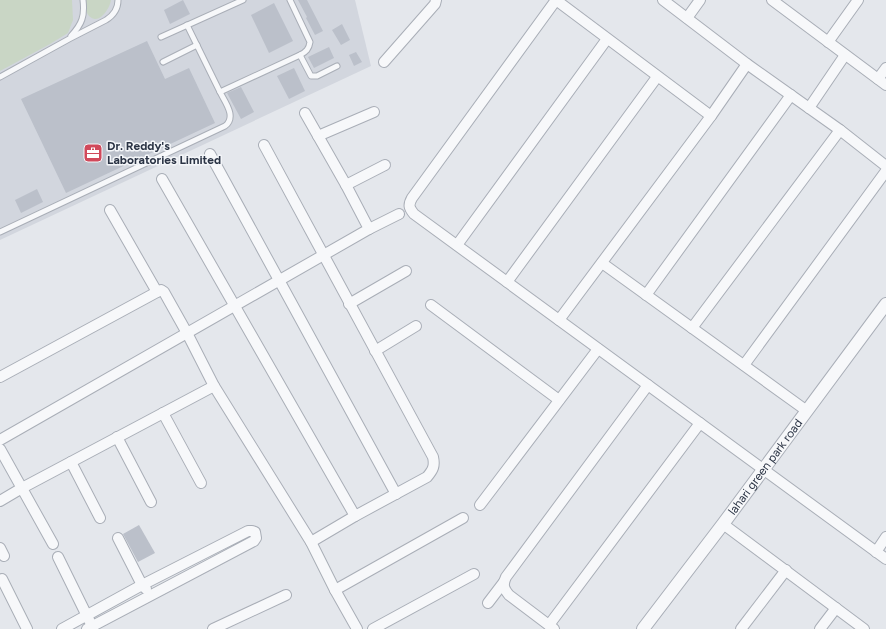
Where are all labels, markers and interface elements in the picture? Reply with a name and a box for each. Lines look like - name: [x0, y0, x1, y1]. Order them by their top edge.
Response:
- place label: Dr. Reddy's Laboratories Limited: [107, 139, 221, 167]
- office icon: Dr. Reddy's Laboratories Limited: [82, 142, 104, 164]
- street label: lahari green park road: [725, 416, 805, 518]

